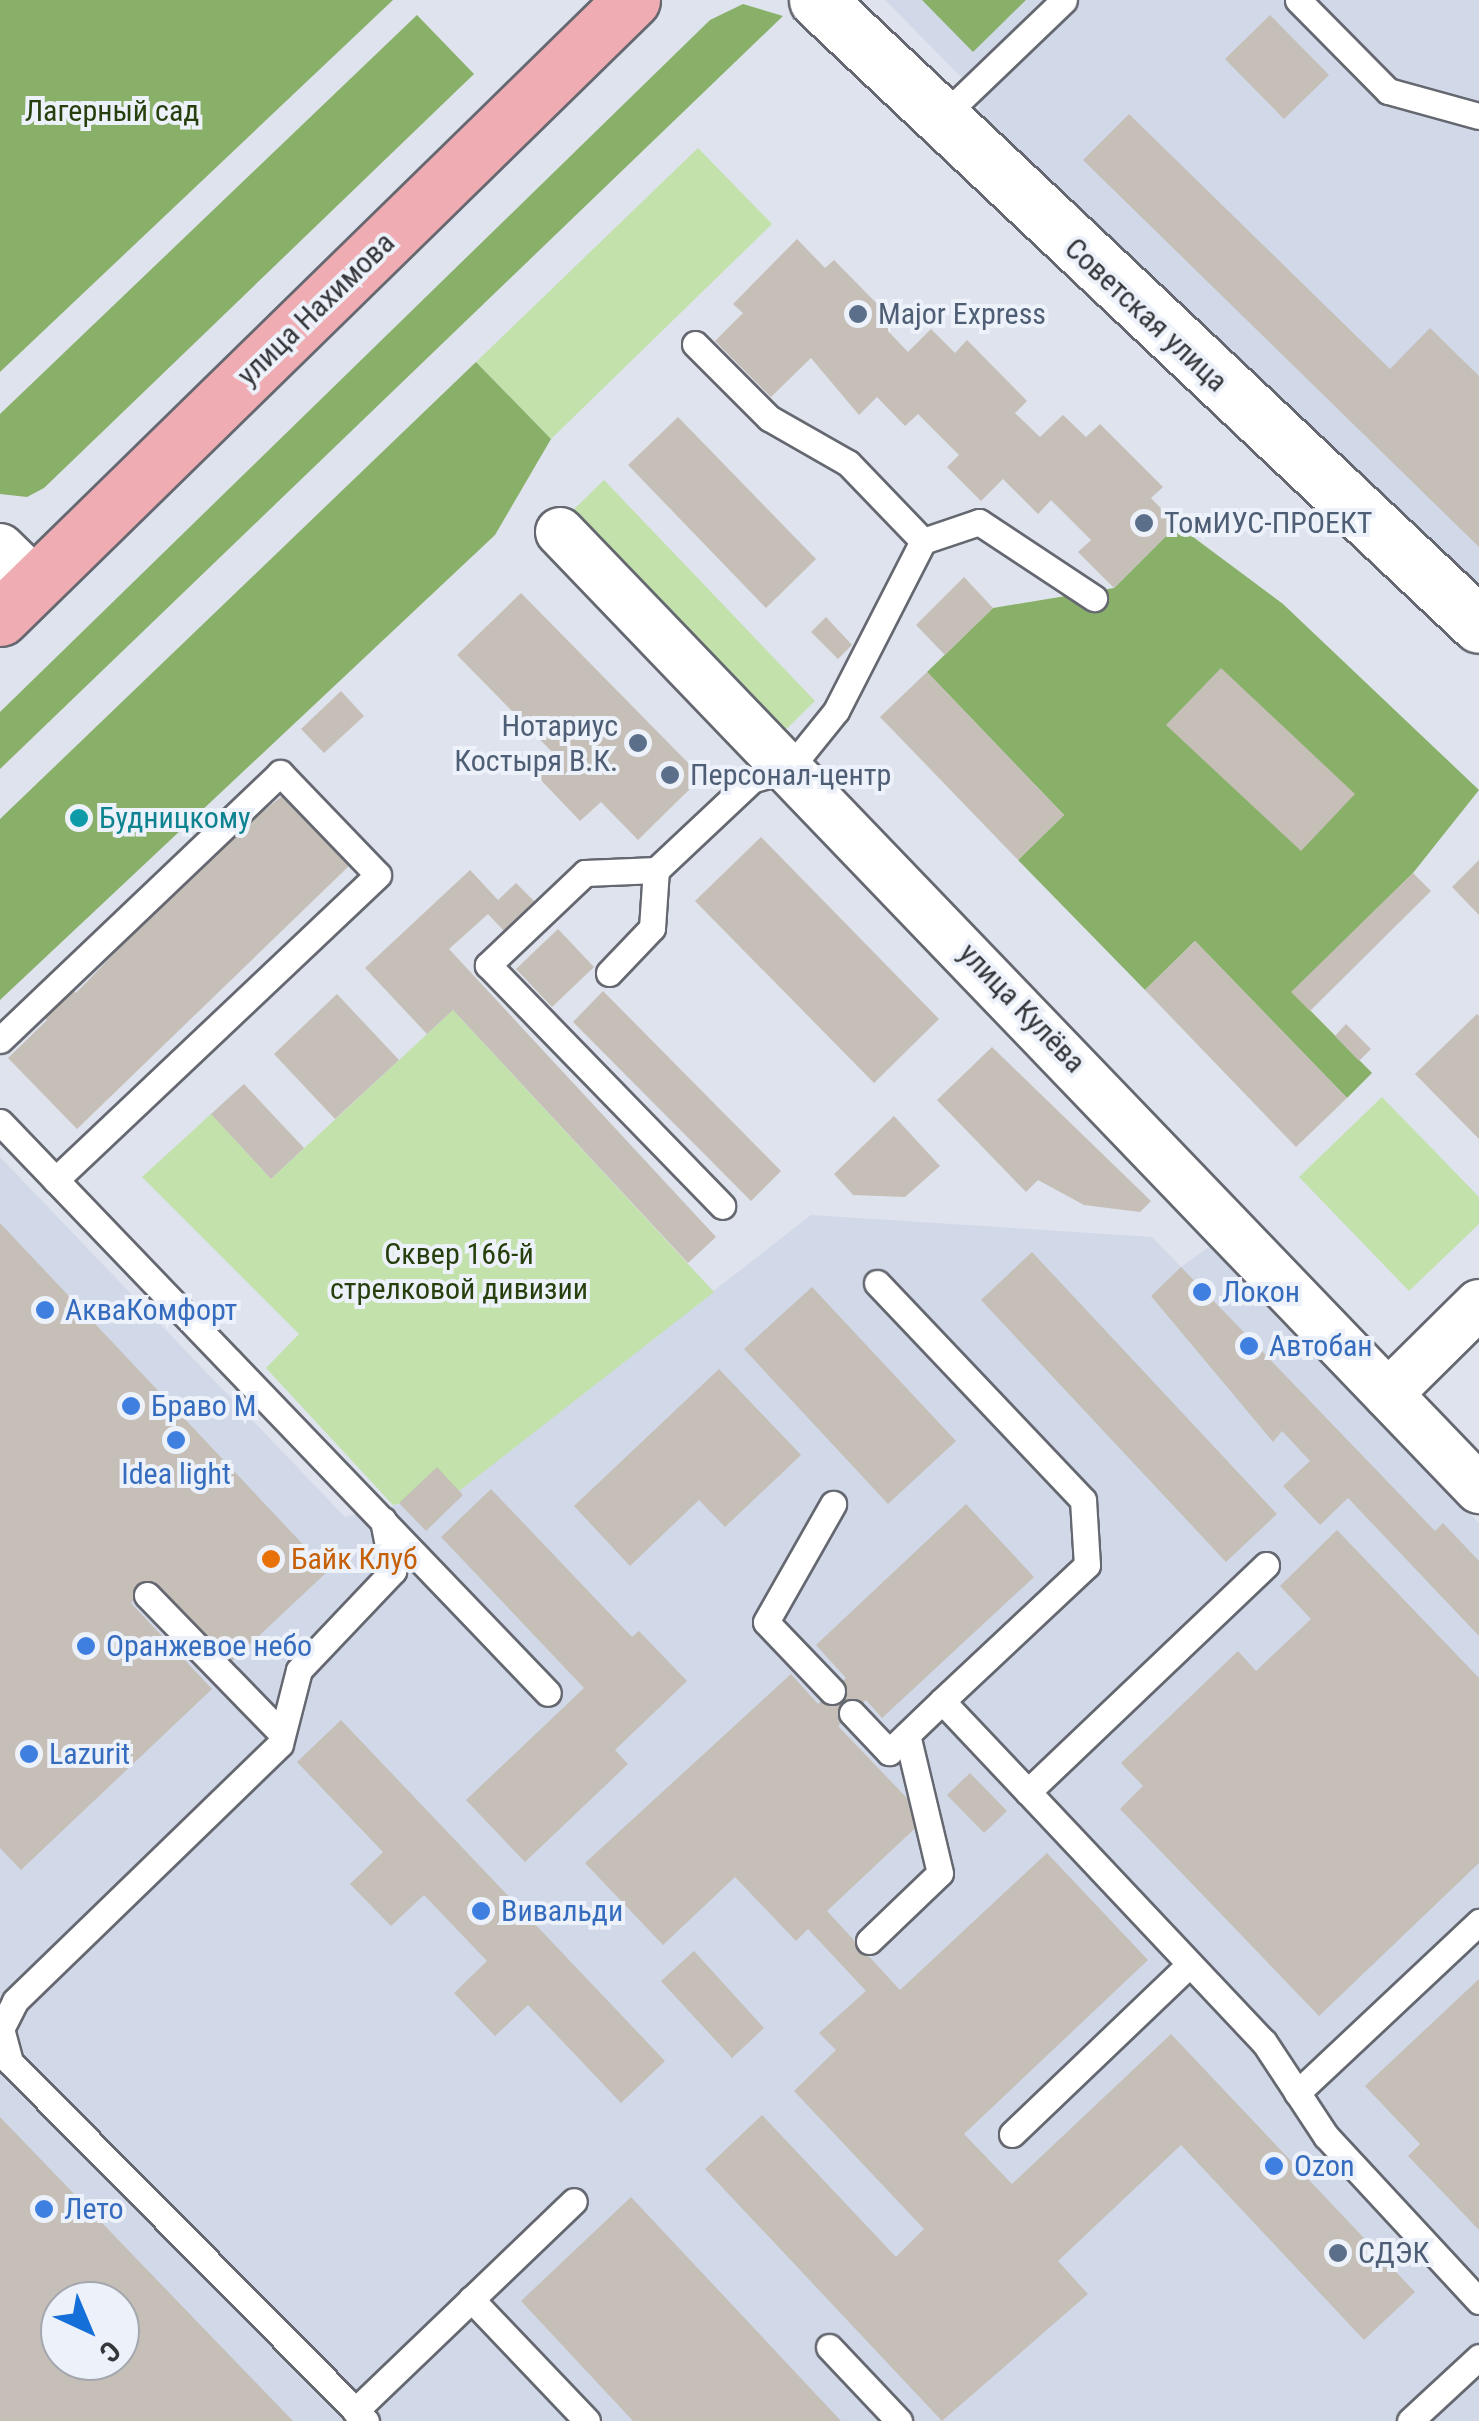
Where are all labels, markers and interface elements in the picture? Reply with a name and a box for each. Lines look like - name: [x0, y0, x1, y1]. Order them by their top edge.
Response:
- park label: Лагерный сад: [25, 93, 199, 129]
- street label: улица Нахимова: [230, 225, 402, 393]
- street label: Советская улица: [1057, 230, 1235, 400]
- place label: Major Express: [878, 296, 1046, 332]
- marker: Major Express: [847, 303, 869, 325]
- place label: ТомИУС-ПРОЕКТ: [1164, 505, 1372, 541]
- marker: ТомИУС-ПРОЕКТ: [1133, 512, 1155, 534]
- place label: Нотариус Костыря В.К.: [454, 708, 618, 778]
- marker: Нотариус Костыря В.К.: [627, 732, 649, 754]
- place label: Персонал-центр: [690, 757, 891, 793]
- marker: Персонал-центр: [659, 764, 681, 786]
- place label: Будницкому: [99, 800, 251, 836]
- marker: Будницкому: [68, 807, 90, 829]
- street label: улица Кулёва: [951, 936, 1093, 1080]
- park label: Сквер 166-й стрелковой дивизии: [330, 1236, 588, 1306]
- place label: Локон: [1222, 1274, 1300, 1310]
- marker: Локон: [1191, 1281, 1213, 1303]
- place label: АкваКомфорт: [65, 1292, 237, 1328]
- marker: АкваКомфорт: [34, 1299, 56, 1321]
- place label: Автобан: [1269, 1328, 1373, 1364]
- marker: Автобан: [1238, 1335, 1260, 1357]
- place label: Браво М: [151, 1388, 256, 1424]
- marker: Браво М: [120, 1395, 142, 1417]
- marker: Idea light: [165, 1429, 187, 1451]
- place label: Idea light: [121, 1456, 231, 1492]
- place label: Байк Клуб: [291, 1541, 418, 1577]
- marker: Байк Клуб: [260, 1548, 282, 1570]
- place label: Оранжевое небо: [106, 1628, 312, 1664]
- marker: Оранжевое небо: [75, 1635, 97, 1657]
- place label: Lazurit: [49, 1736, 130, 1772]
- marker: Lazurit: [18, 1743, 40, 1765]
- place label: Вивальди: [501, 1893, 623, 1929]
- marker: Вивальди: [470, 1900, 492, 1922]
- place label: Ozon: [1294, 2148, 1355, 2184]
- marker: Ozon: [1263, 2155, 1285, 2177]
- place label: Лето: [64, 2191, 124, 2227]
- marker: Лето: [33, 2198, 55, 2220]
- place label: СДЭК: [1358, 2235, 1429, 2271]
- marker: СДЭК: [1327, 2242, 1349, 2264]
- north arrow: [40, 2281, 140, 2381]
- text: С: [93, 2334, 127, 2369]

